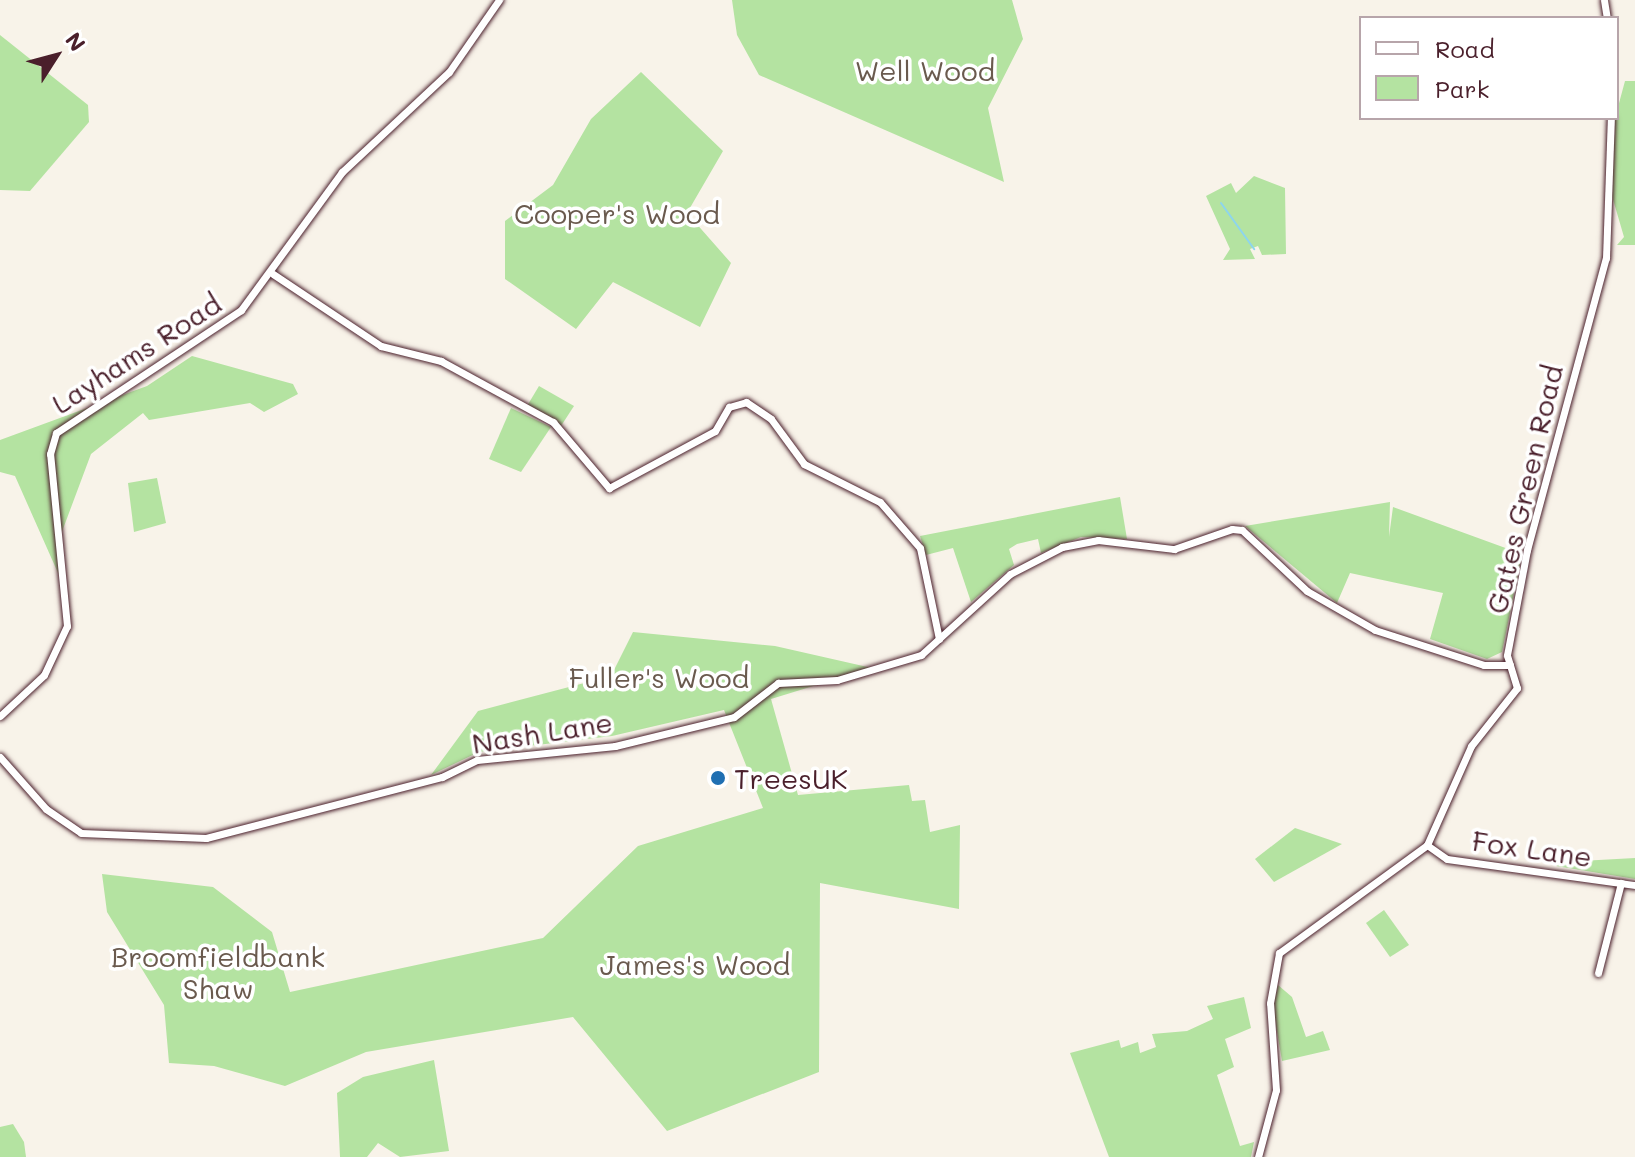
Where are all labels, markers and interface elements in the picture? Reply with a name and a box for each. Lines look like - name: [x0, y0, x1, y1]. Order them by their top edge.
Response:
- north arrow: [16, 16, 96, 96]
- legend: [1359, 16, 1619, 120]
- text: N: [59, 26, 92, 57]
- text: Road: [1435, 33, 1495, 64]
- park label: Well Wood: [855, 53, 995, 87]
- text: Park: [1435, 73, 1489, 104]
- park label: Cooper's Wood: [514, 196, 720, 230]
- street label: Layhams Road: [45, 286, 227, 420]
- street label: Gates Green Road: [1479, 361, 1569, 617]
- park label: Fuller's Wood: [569, 660, 749, 694]
- street label: Nash Lane: [470, 704, 614, 760]
- place label: TreesUK: [734, 761, 848, 795]
- marker: TreesUK: [709, 769, 727, 787]
- street label: Fox Lane: [1470, 823, 1594, 873]
- park label: Broomfieldbank Shaw: [111, 939, 325, 1005]
- park label: James's Wood: [600, 947, 790, 981]

